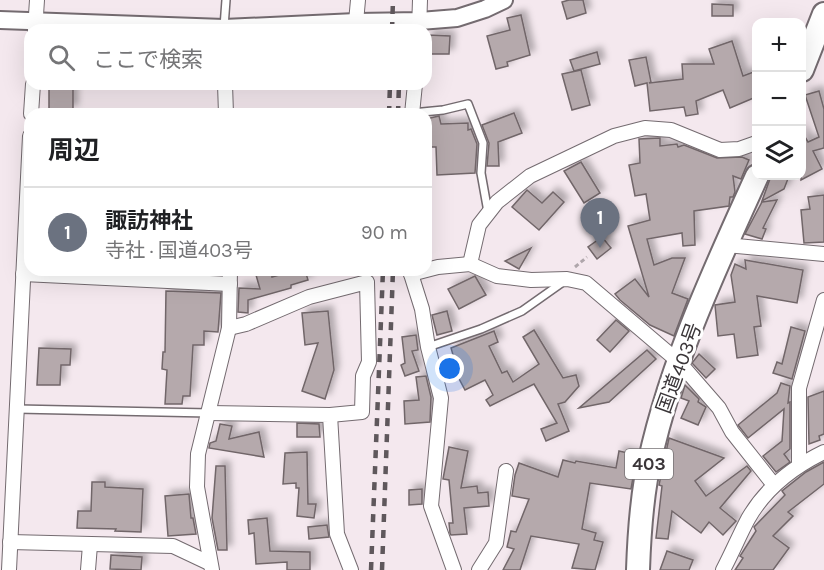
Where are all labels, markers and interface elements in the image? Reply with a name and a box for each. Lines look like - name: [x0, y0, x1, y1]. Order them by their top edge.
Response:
- map controls: [752, 18, 806, 180]
- button: +: [752, 18, 806, 72]
- search box: [24, 24, 432, 90]
- icon: search: [45, 41, 78, 74]
- text: ここで検索: [93, 47, 203, 73]
- button: −: [752, 72, 806, 126]
- button: layers: [752, 126, 806, 180]
- text: 周辺: [48, 135, 100, 166]
- pin: 1: [580, 198, 620, 248]
- text: 諏訪神社: [105, 208, 193, 234]
- text: 1: [64, 221, 71, 244]
- text: 90 m: [361, 221, 408, 244]
- text: 寺社 · 国道403号: [105, 239, 253, 262]
- street label: 国道403号: [652, 319, 706, 417]
- your location: [435, 354, 464, 383]
- road number: 403: [625, 449, 673, 479]

